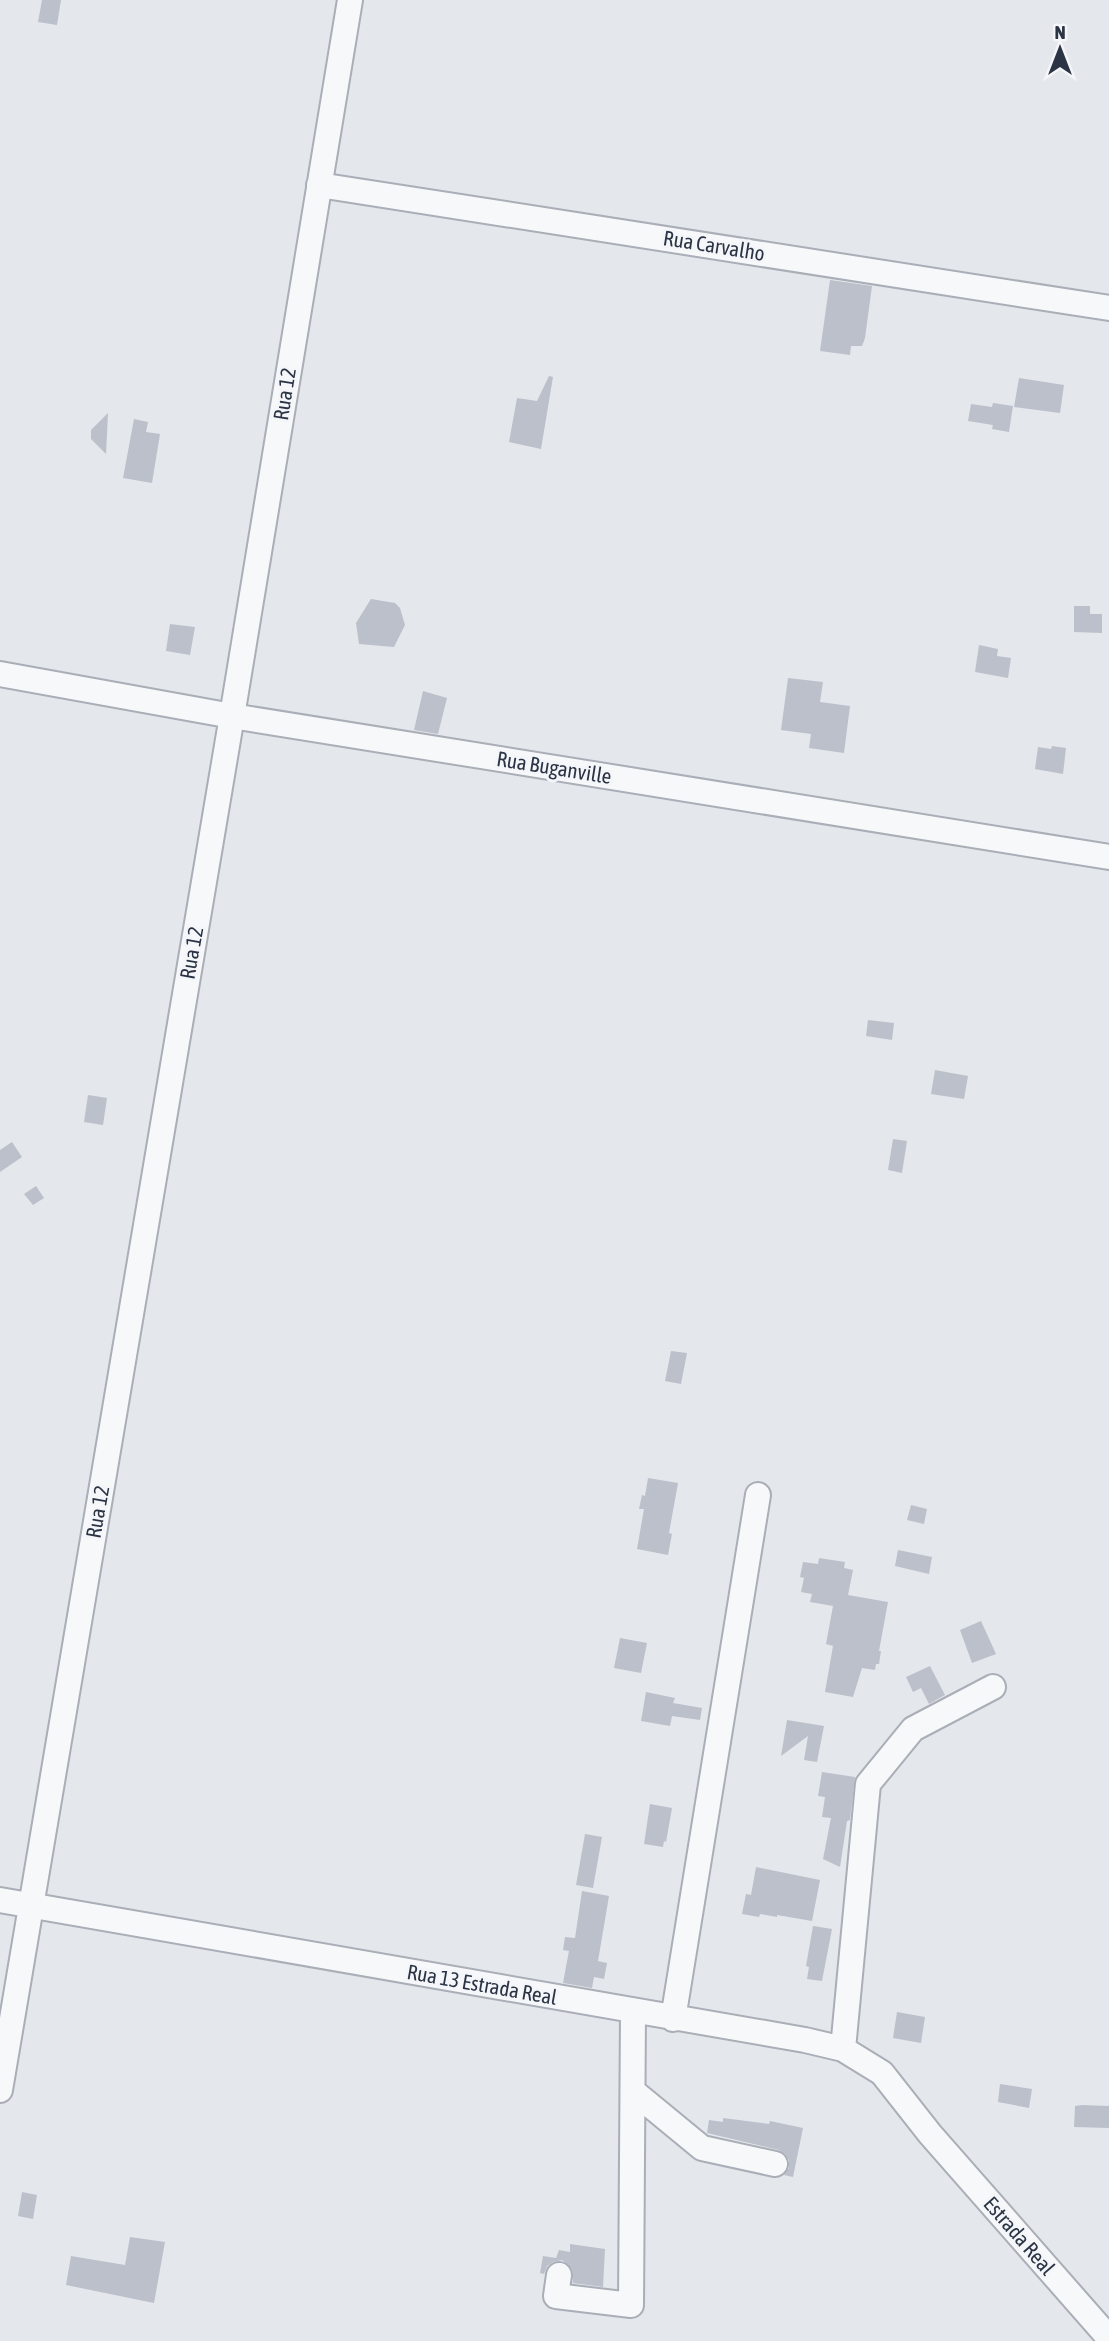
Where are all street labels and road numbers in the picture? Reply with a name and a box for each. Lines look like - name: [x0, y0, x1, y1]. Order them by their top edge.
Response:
- street label: Rua Carvalho: [662, 225, 767, 265]
- street label: Rua 12: [268, 366, 300, 422]
- street label: Rua Buganville: [495, 746, 613, 788]
- street label: Rua 12: [175, 925, 207, 981]
- street label: Rua 12: [81, 1484, 113, 1540]
- street label: Rua 13 Estrada Real: [405, 1959, 559, 2009]
- street label: Estrada Real: [979, 2191, 1061, 2280]

